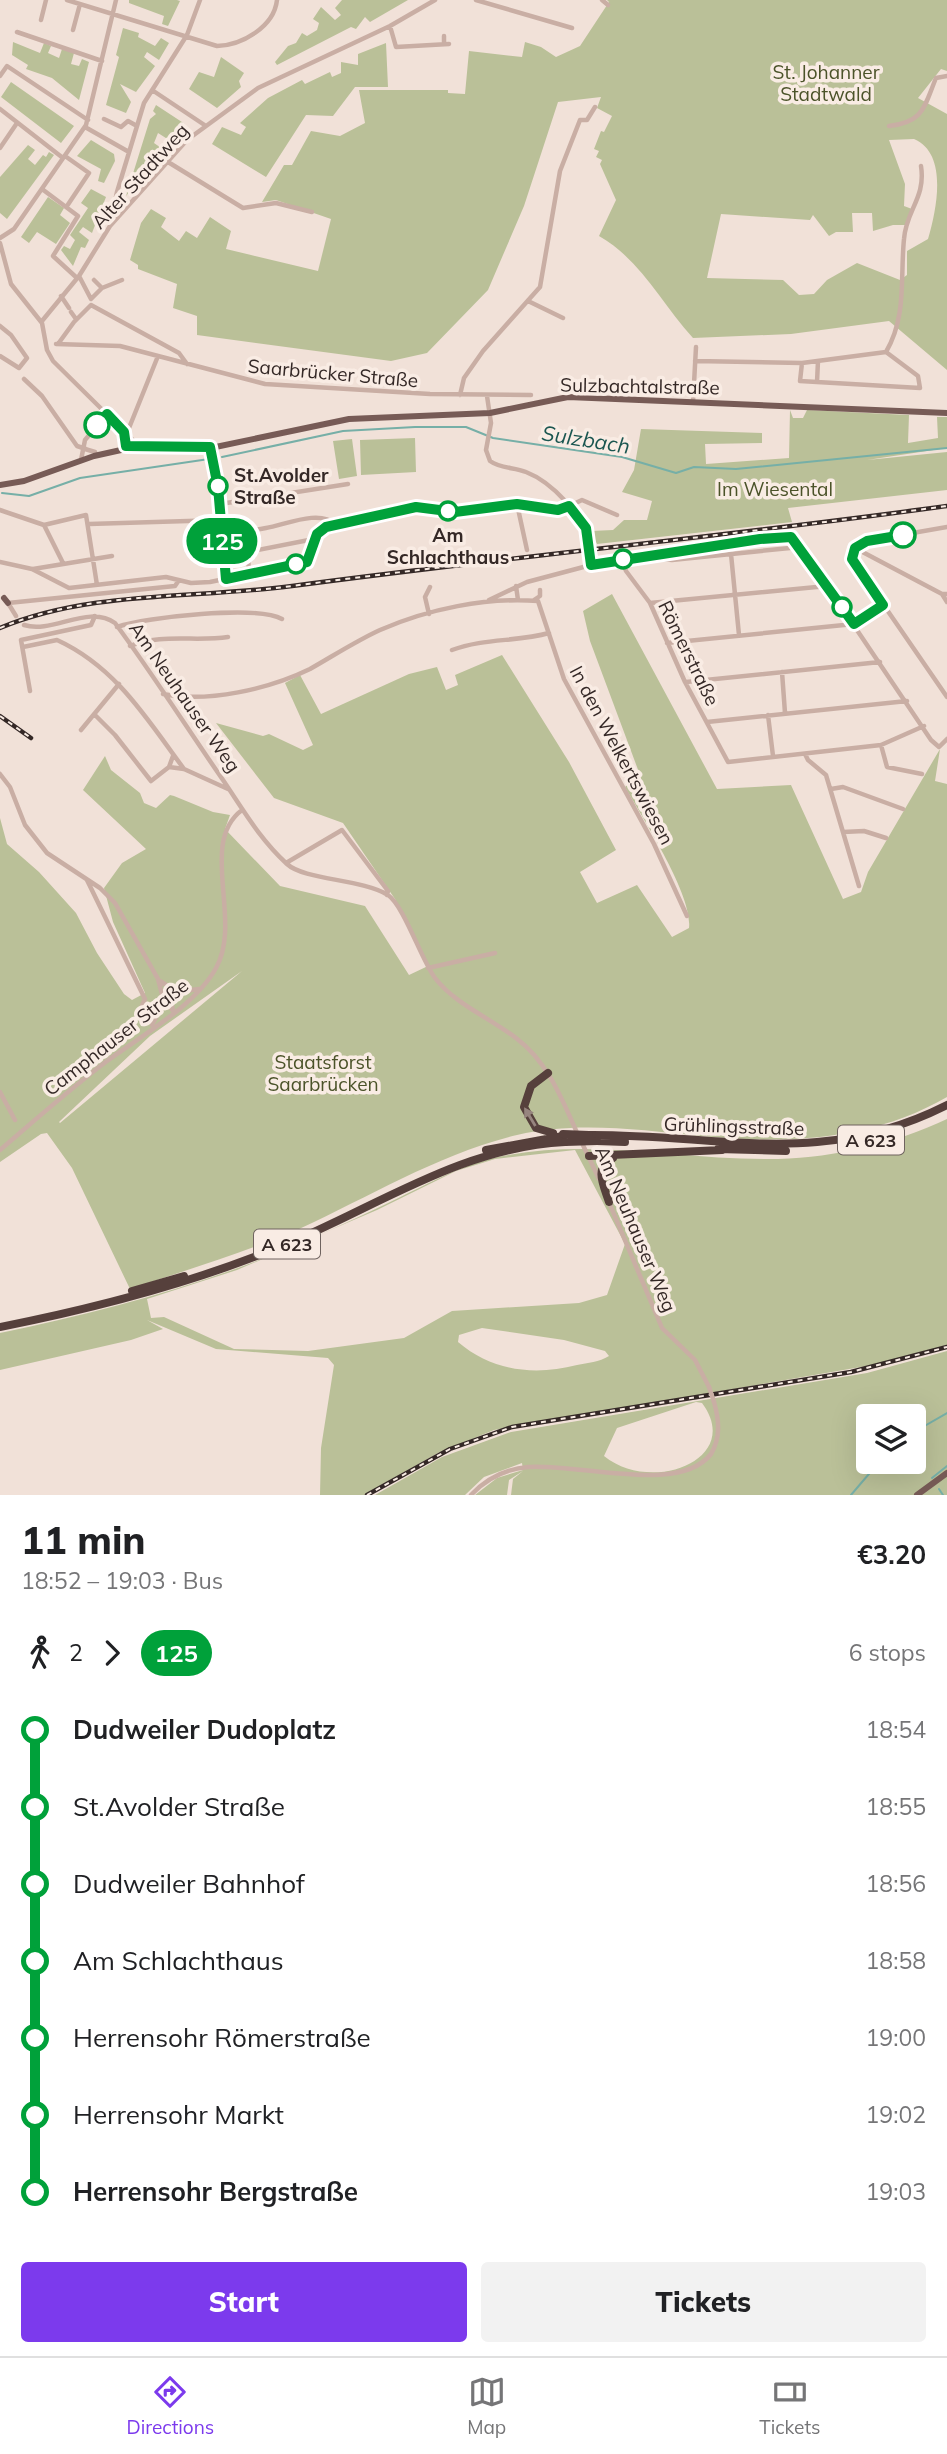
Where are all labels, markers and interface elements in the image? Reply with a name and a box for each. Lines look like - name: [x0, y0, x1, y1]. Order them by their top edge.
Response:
- park label: St. Johanner Stadtwald: [772, 60, 880, 106]
- street label: Alter Stadtweg: [86, 118, 194, 234]
- street label: Saarbrücker Straße: [247, 354, 419, 392]
- street label: Sulzbachtalstraße: [560, 373, 720, 399]
- unlabelled marker: [84, 412, 110, 438]
- water label: Sulzbach: [540, 419, 632, 459]
- place label: St.Avolder Straße: [234, 463, 329, 509]
- marker: St.Avolder Straße: [208, 476, 228, 496]
- park label: Im Wiesental: [717, 477, 833, 501]
- marker: Am Schlachthaus: [438, 501, 458, 521]
- line badge: 125: [182, 518, 262, 564]
- unlabelled marker: [890, 522, 916, 548]
- place label: Am Schlachthaus: [387, 523, 509, 569]
- text: 125: [200, 526, 244, 556]
- unlabelled marker: [613, 549, 633, 569]
- unlabelled marker: [286, 554, 306, 574]
- street label: Römerstraße: [653, 596, 725, 710]
- unlabelled marker: [832, 597, 852, 617]
- street label: Am Neuhauser Weg: [124, 617, 246, 777]
- street label: In den Welkertswiesen: [565, 661, 679, 849]
- street label: Camphauser Straße: [39, 973, 193, 1101]
- park label: Staatsforst Saarbrücken: [267, 1050, 379, 1096]
- one-way arrow: [524, 1108, 536, 1127]
- street label: Grühlingsstraße: [663, 1112, 805, 1140]
- road number: A 623: [838, 1126, 904, 1154]
- street label: Am Neuhauser Weg: [590, 1142, 682, 1316]
- road number: A 623: [254, 1230, 320, 1259]
- map controls: [856, 1404, 926, 1474]
- button: layers: [856, 1404, 926, 1474]
- text: 11 min: [21, 1516, 146, 1564]
- text: €3.20: [857, 1538, 926, 1571]
- text: 18:52 – 19:03 · Bus: [21, 1566, 223, 1595]
- icon: walk: [21, 1634, 59, 1672]
- icon: forward: [93, 1634, 131, 1672]
- text: 2: [69, 1638, 83, 1667]
- text: 125: [155, 1638, 198, 1668]
- text: 6 stops: [849, 1638, 926, 1667]
- text: Dudweiler Dudoplatz: [73, 1713, 336, 1746]
- text: 18:54: [866, 1715, 926, 1744]
- text: St.Avolder Straße: [73, 1790, 285, 1823]
- text: 18:55: [866, 1792, 926, 1821]
- text: Dudweiler Bahnhof: [73, 1867, 305, 1900]
- text: 18:56: [866, 1869, 926, 1898]
- text: Am Schlachthaus: [73, 1944, 284, 1977]
- text: 18:58: [866, 1946, 926, 1975]
- text: Herrensohr Römerstraße: [73, 2021, 371, 2054]
- text: 19:00: [866, 2023, 926, 2052]
- text: Herrensohr Markt: [73, 2098, 284, 2131]
- text: 19:02: [866, 2100, 926, 2129]
- text: Herrensohr Bergstraße: [73, 2175, 358, 2208]
- text: 19:03: [866, 2177, 926, 2206]
- button: Start: [21, 2262, 467, 2342]
- button: Tickets: [481, 2262, 926, 2342]
- tab: Directions: [126, 2373, 214, 2439]
- tab: Map: [467, 2373, 506, 2439]
- tab: Tickets: [759, 2373, 821, 2439]

